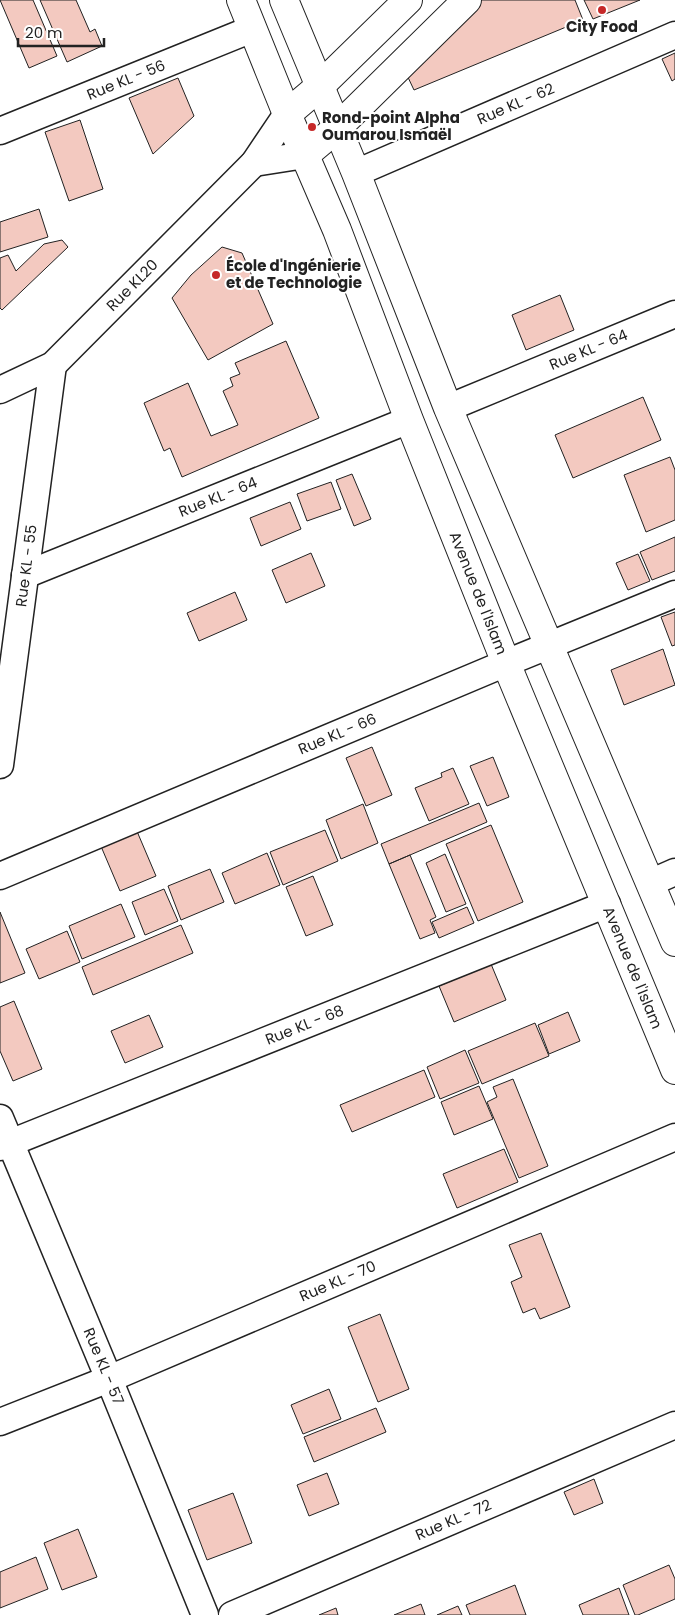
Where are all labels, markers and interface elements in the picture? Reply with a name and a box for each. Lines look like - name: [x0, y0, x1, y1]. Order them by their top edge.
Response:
- marker: City Food: [596, 4, 608, 16]
- scale bar: [18, 15, 104, 47]
- place label: City Food: [566, 16, 638, 37]
- text: 20 m: [25, 22, 63, 43]
- street label: Rue KL - 56: [84, 54, 168, 105]
- street label: Rue KL - 62: [474, 78, 557, 129]
- place label: Rond-point Alpha Oumarou Ismaël: [322, 107, 460, 145]
- marker: Rond-point Alpha Oumarou Ismaël: [306, 121, 318, 133]
- street label: Rue KL20: [101, 254, 163, 316]
- place label: École d'Ingénierie et de Technologie: [226, 255, 362, 293]
- marker: École d'Ingénierie et de Technologie: [210, 269, 222, 281]
- street label: Rue KL - 64: [546, 324, 631, 375]
- street label: Rue KL - 64: [175, 471, 260, 522]
- street label: Rue KL - 55: [10, 523, 42, 608]
- street label: Avenue de l'Islam: [445, 528, 513, 658]
- street label: Rue KL - 66: [295, 708, 379, 759]
- street label: Avenue de l'Islam: [598, 903, 668, 1032]
- street label: Rue KL - 68: [262, 999, 347, 1050]
- street label: Rue KL - 70: [296, 1255, 379, 1306]
- street label: Rue KL - 57: [79, 1324, 129, 1408]
- street label: Rue KL - 72: [412, 1494, 495, 1545]

